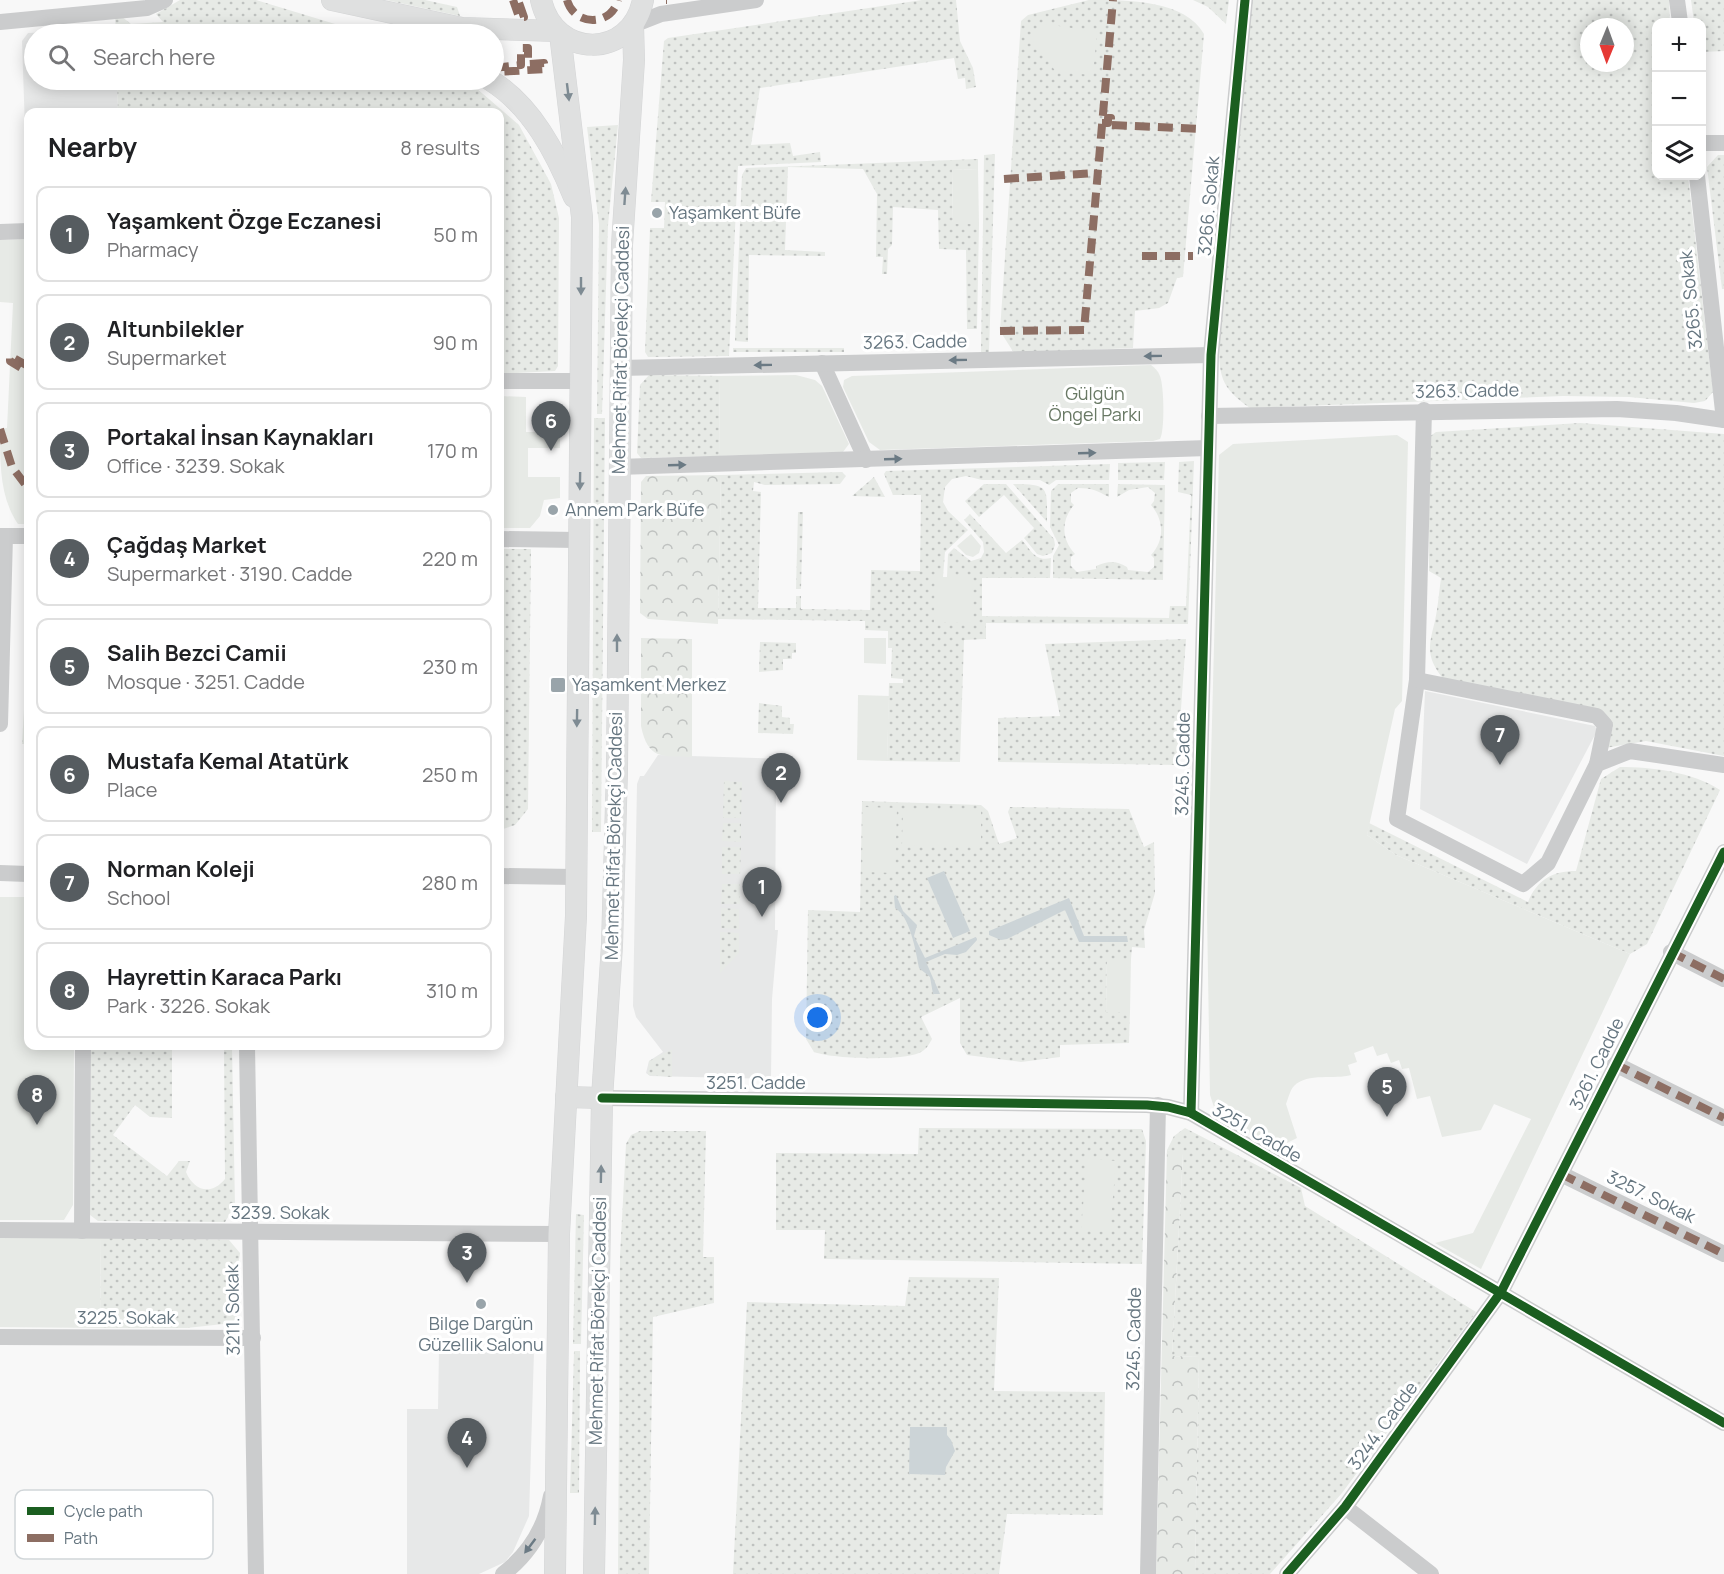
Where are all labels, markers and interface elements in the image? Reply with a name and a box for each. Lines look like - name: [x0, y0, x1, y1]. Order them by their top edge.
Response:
- north arrow: [1580, 18, 1634, 72]
- map controls: [1652, 18, 1706, 180]
- button: +: [1652, 18, 1706, 72]
- search box: [24, 24, 504, 90]
- icon: search: [45, 41, 78, 74]
- text: Search here: [93, 42, 215, 72]
- button: −: [1652, 72, 1706, 126]
- one-way arrow: [564, 83, 573, 102]
- button: layers: [1652, 126, 1706, 180]
- text: Nearby: [48, 129, 137, 165]
- text: 8 results: [400, 134, 480, 161]
- street label: 3266. Sokak: [1192, 154, 1224, 257]
- one-way arrow: [620, 187, 630, 206]
- place label: Yaşamkent Büfe: [669, 200, 801, 224]
- text: Yaşamkent Özge Eczanesi: [107, 206, 382, 236]
- marker: Yaşamkent Büfe: [650, 206, 664, 220]
- text: 1: [65, 221, 74, 248]
- text: 50 m: [433, 221, 478, 248]
- street label: Mehmet Rifat Börekçi Caddesi: [606, 226, 634, 474]
- text: Pharmacy: [107, 236, 199, 263]
- street label: 3265. Sokak: [1673, 248, 1707, 351]
- one-way arrow: [576, 277, 586, 296]
- text: Altunbilekler: [107, 314, 244, 344]
- street label: 3263. Cadde: [863, 328, 967, 354]
- text: 2: [64, 329, 75, 356]
- text: 90 m: [432, 329, 478, 356]
- text: Supermarket: [107, 344, 227, 371]
- one-way arrow: [1143, 351, 1162, 361]
- one-way arrow: [948, 355, 967, 365]
- one-way arrow: [753, 360, 772, 369]
- street label: 3263. Cadde: [1415, 377, 1519, 403]
- park label: Gülgün Öngel Parkı: [1049, 381, 1141, 426]
- pin: 6: [532, 402, 570, 451]
- text: Portakal İnsan Kaynakları: [107, 422, 374, 452]
- text: 3: [64, 437, 75, 464]
- text: 170 m: [427, 437, 478, 464]
- one-way arrow: [1078, 448, 1097, 457]
- text: Office · 3239. Sokak: [107, 452, 284, 479]
- one-way arrow: [883, 454, 902, 464]
- one-way arrow: [667, 461, 686, 470]
- one-way arrow: [575, 472, 584, 491]
- place label: Annem Park Büfe: [565, 497, 705, 521]
- marker: Annem Park Büfe: [546, 503, 560, 517]
- text: Çağdaş Market: [107, 530, 267, 560]
- text: 4: [63, 545, 76, 572]
- text: 220 m: [422, 545, 478, 572]
- text: Supermarket · 3190. Cadde: [107, 560, 353, 587]
- one-way arrow: [612, 633, 622, 652]
- text: Salih Bezci Camii: [107, 638, 287, 668]
- text: 5: [64, 653, 75, 680]
- text: 230 m: [422, 653, 478, 680]
- text: Mosque · 3251. Cadde: [107, 668, 305, 695]
- place label: Yaşamkent Merkez: [572, 672, 727, 696]
- marker: Yaşamkent Merkez: [549, 676, 567, 694]
- one-way arrow: [572, 709, 581, 728]
- street label: Mehmet Rifat Börekçi Caddesi: [599, 712, 627, 960]
- street label: 3245. Cadde: [1169, 712, 1195, 816]
- pin: 7: [1480, 716, 1520, 765]
- text: Mustafa Kemal Atatürk: [107, 746, 348, 776]
- pin: 2: [762, 754, 800, 803]
- text: 6: [63, 761, 76, 788]
- text: 250 m: [422, 761, 478, 788]
- text: Place: [107, 776, 157, 803]
- text: Norman Koleji: [107, 854, 255, 884]
- pin: 1: [742, 868, 782, 917]
- text: 7: [64, 869, 75, 896]
- text: 280 m: [422, 869, 478, 896]
- text: School: [107, 884, 171, 911]
- text: Hayrettin Karaca Parkı: [107, 962, 342, 992]
- text: 8: [63, 977, 76, 1004]
- text: 310 m: [426, 977, 478, 1004]
- text: Park · 3226. Sokak: [107, 992, 270, 1019]
- your location: [803, 1003, 832, 1032]
- street label: 3261. Cadde: [1563, 1013, 1629, 1114]
- pin: 5: [1368, 1068, 1406, 1117]
- street label: 3251. Cadde: [706, 1070, 806, 1094]
- pin: 8: [18, 1076, 57, 1125]
- street label: 3251. Cadde: [1208, 1097, 1307, 1167]
- one-way arrow: [596, 1164, 606, 1183]
- street label: 3257. Sokak: [1603, 1164, 1701, 1228]
- street label: Mehmet Rifat Börekçi Caddesi: [583, 1197, 611, 1445]
- street label: 3239. Sokak: [231, 1200, 330, 1224]
- pin: 3: [448, 1234, 486, 1283]
- street label: 3211. Sokak: [219, 1263, 245, 1356]
- street label: 3245. Cadde: [1120, 1287, 1146, 1391]
- marker: Bilge Dargün Güzellik Salonu: [474, 1297, 488, 1311]
- street label: 3225. Sokak: [77, 1305, 176, 1329]
- place label: Bilge Dargün Güzellik Salonu: [418, 1311, 544, 1356]
- street label: 3244. Cadde: [1342, 1376, 1422, 1474]
- pin: 4: [448, 1418, 486, 1468]
- legend: [15, 1490, 213, 1559]
- text: Cycle path: [64, 1500, 143, 1522]
- one-way arrow: [590, 1506, 600, 1525]
- text: Path: [64, 1527, 98, 1549]
- one-way arrow: [525, 1539, 537, 1554]

